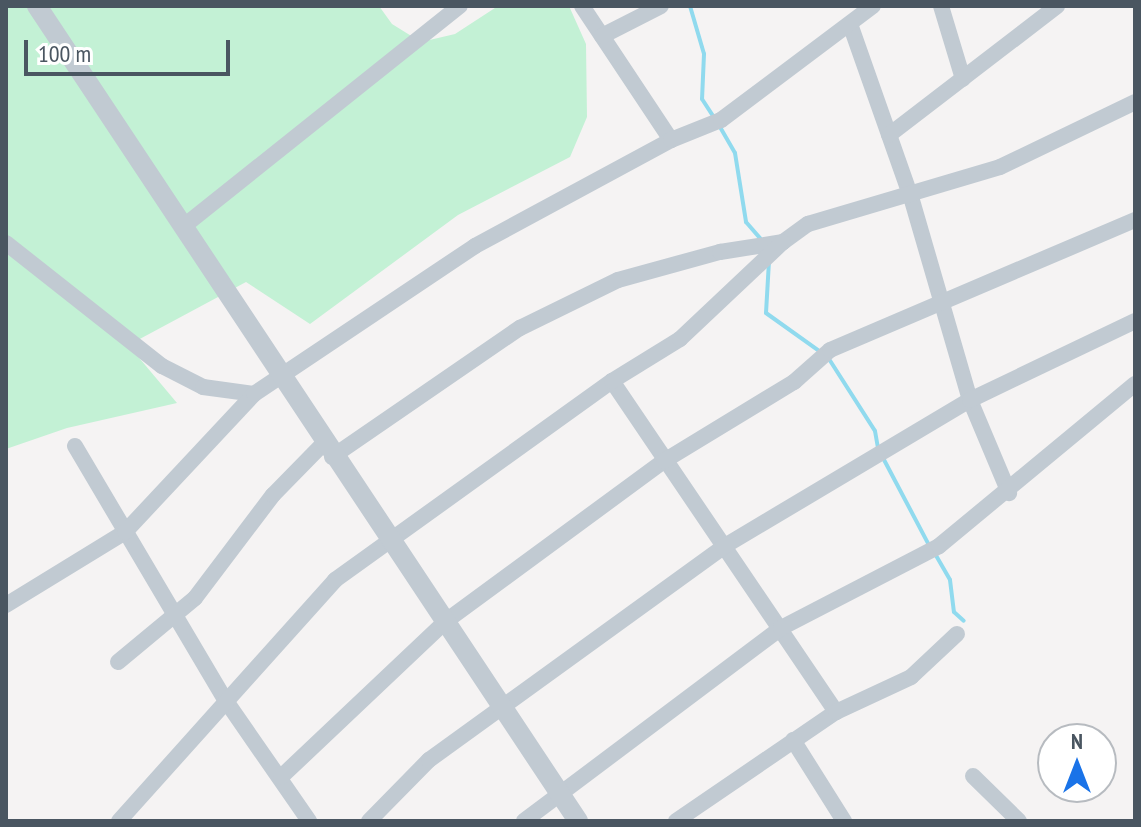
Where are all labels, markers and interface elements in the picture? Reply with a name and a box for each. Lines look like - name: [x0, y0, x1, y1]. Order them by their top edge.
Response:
- scale bar: [28, 24, 234, 74]
- text: 100 m: [38, 38, 91, 69]
- north arrow: [1037, 723, 1117, 803]
- text: N: [1071, 727, 1083, 755]

